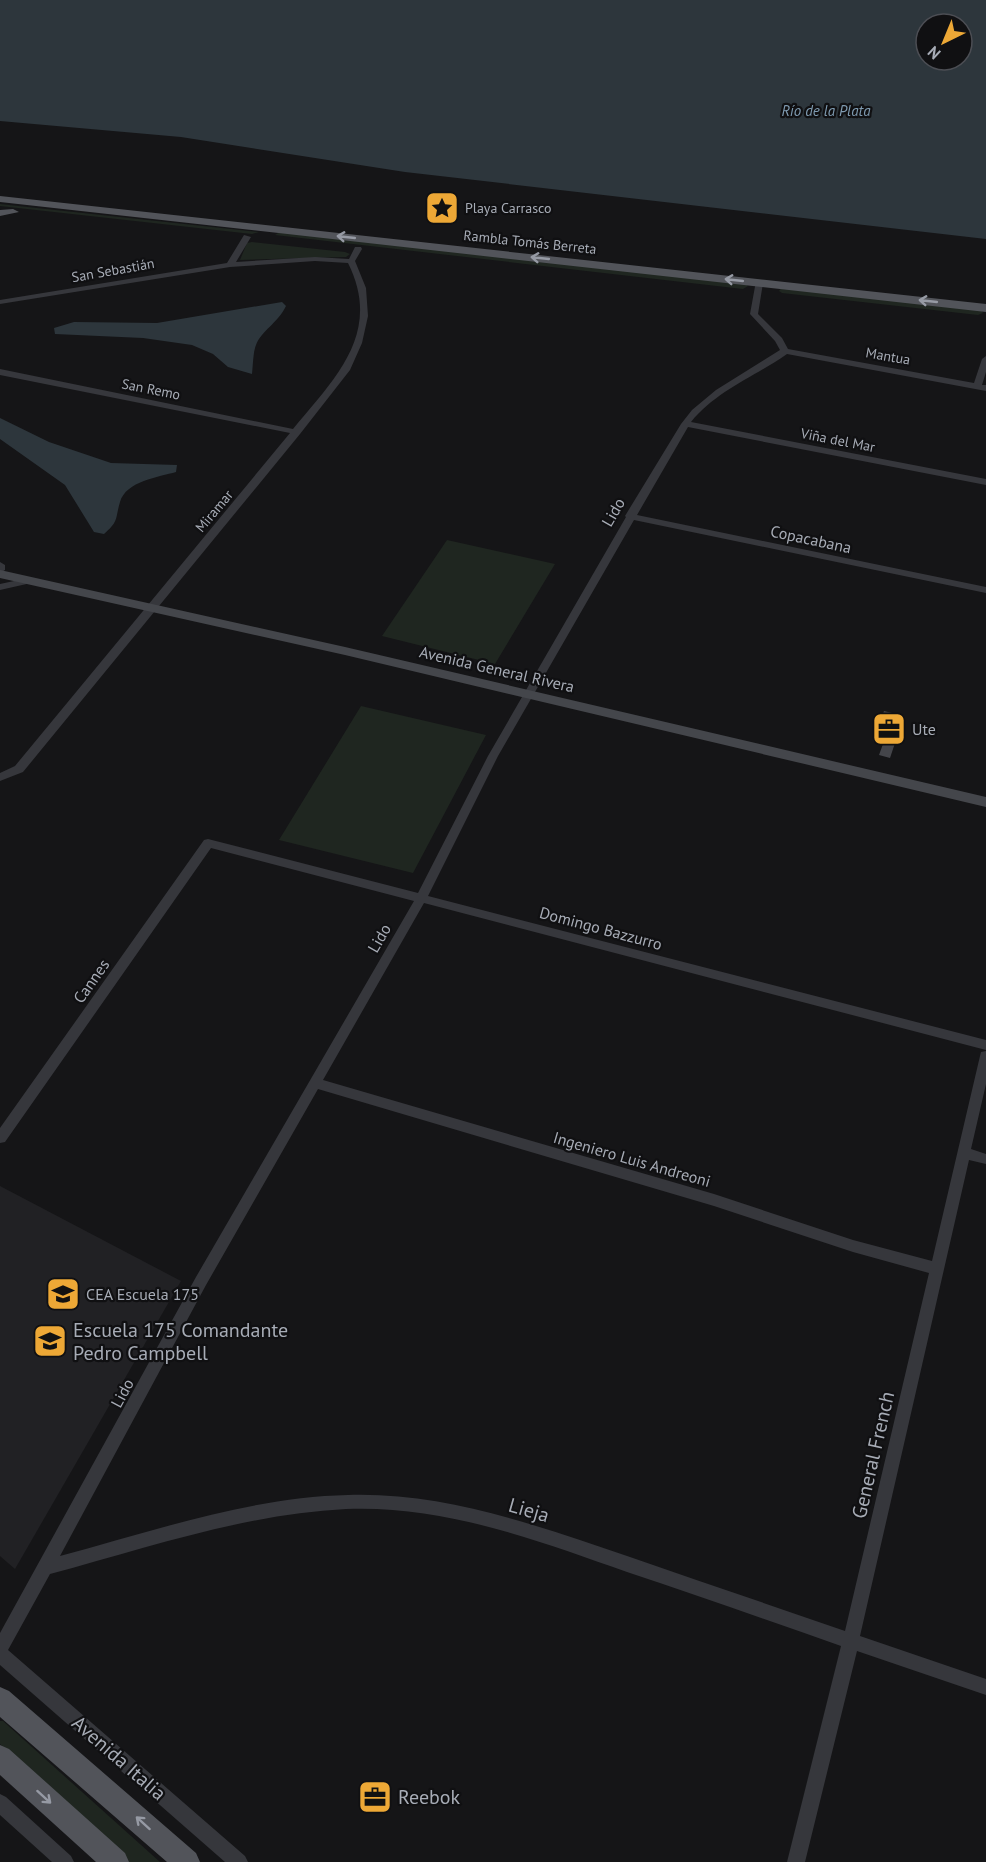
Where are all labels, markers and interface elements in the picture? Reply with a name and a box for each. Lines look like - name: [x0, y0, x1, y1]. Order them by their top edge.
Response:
- north arrow: [914, 12, 974, 72]
- text: N: [923, 42, 944, 64]
- water label: Río de la Plata: [782, 101, 871, 120]
- place icon: Playa Carrasco: [424, 190, 460, 226]
- place label: Playa Carrasco: [465, 199, 552, 217]
- street label: Rambla Tomás Berreta: [463, 226, 597, 258]
- one-way arrow: [337, 231, 357, 242]
- one-way arrow: [531, 252, 551, 263]
- street label: San Sebastián: [70, 254, 156, 286]
- one-way arrow: [725, 274, 744, 285]
- one-way arrow: [918, 295, 938, 306]
- street label: Mantua: [864, 343, 912, 369]
- street label: San Remo: [120, 374, 182, 404]
- street label: Viña del Mar: [798, 424, 877, 456]
- street label: Miramar: [191, 486, 237, 536]
- street label: Lido: [597, 494, 629, 530]
- street label: Copacabana: [769, 521, 853, 557]
- street label: Avenida General Rivera: [418, 641, 576, 697]
- office icon: Ute: [871, 711, 907, 747]
- place label: Ute: [912, 719, 936, 739]
- street label: Domingo Bazzurro: [537, 902, 665, 954]
- street label: Lido: [363, 920, 395, 956]
- street label: Cannes: [69, 955, 113, 1007]
- street label: Ingeniero Luis Andreoni: [551, 1127, 713, 1191]
- school or university icon: CEA Escuela 175: [45, 1276, 81, 1312]
- place label: CEA Escuela 175: [86, 1284, 199, 1304]
- place label: Escuela 175 Comandante Pedro Campbell: [73, 1317, 288, 1366]
- school or university icon: Escuela 175 Comandante Pedro Campbell: [32, 1323, 68, 1359]
- street label: Lido: [106, 1375, 138, 1411]
- street label: General French: [846, 1389, 900, 1521]
- street label: Lieja: [506, 1492, 552, 1528]
- street label: Avenida Italia: [66, 1710, 172, 1806]
- office icon: Reebok: [357, 1779, 393, 1815]
- place label: Reebok: [398, 1784, 461, 1810]
- one-way arrow: [36, 1790, 51, 1804]
- one-way arrow: [136, 1816, 151, 1830]

